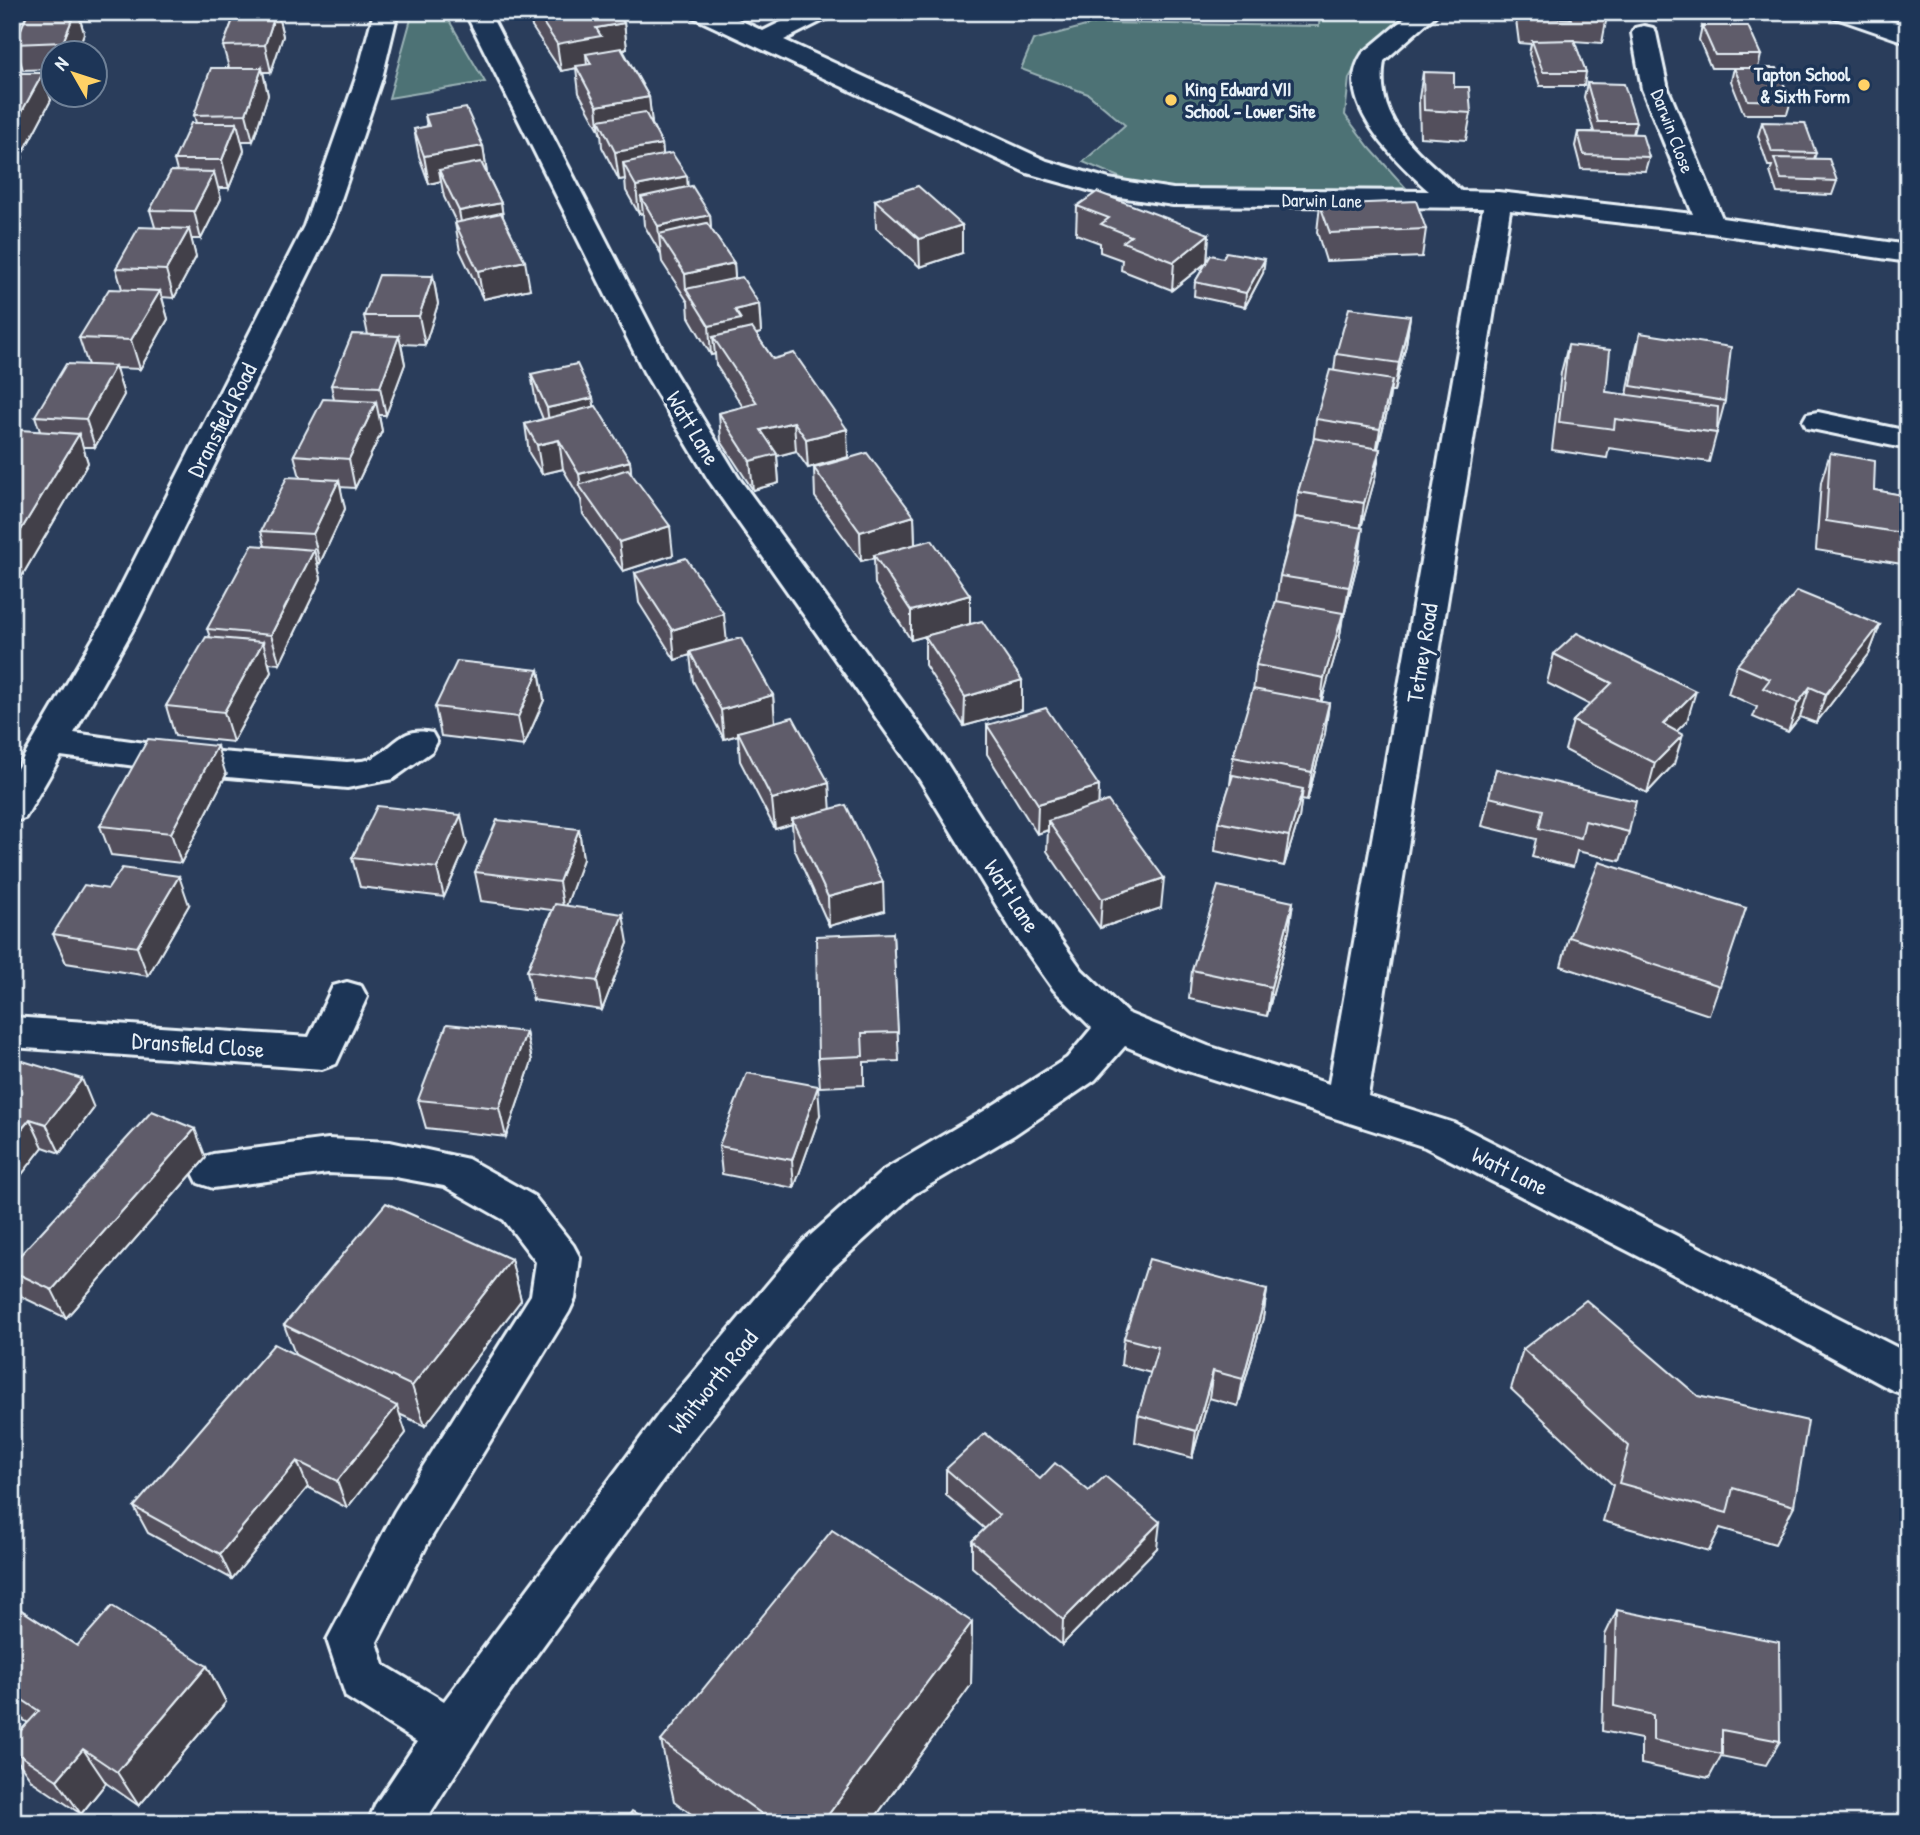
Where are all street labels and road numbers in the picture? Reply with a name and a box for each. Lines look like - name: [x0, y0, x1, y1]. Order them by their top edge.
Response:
- street label: Darwin Close: [1645, 85, 1701, 177]
- street label: Darwin Lane: [1282, 186, 1363, 214]
- street label: Dransfield Road: [179, 357, 264, 482]
- street label: Watt Lane: [659, 385, 728, 471]
- street label: Tetney Road: [1398, 601, 1445, 705]
- street label: Watt Lane: [977, 853, 1048, 938]
- street label: Dransfield Close: [131, 1024, 265, 1065]
- street label: Watt Lane: [1467, 1139, 1554, 1202]
- street label: Whitworth Road: [661, 1323, 764, 1440]

